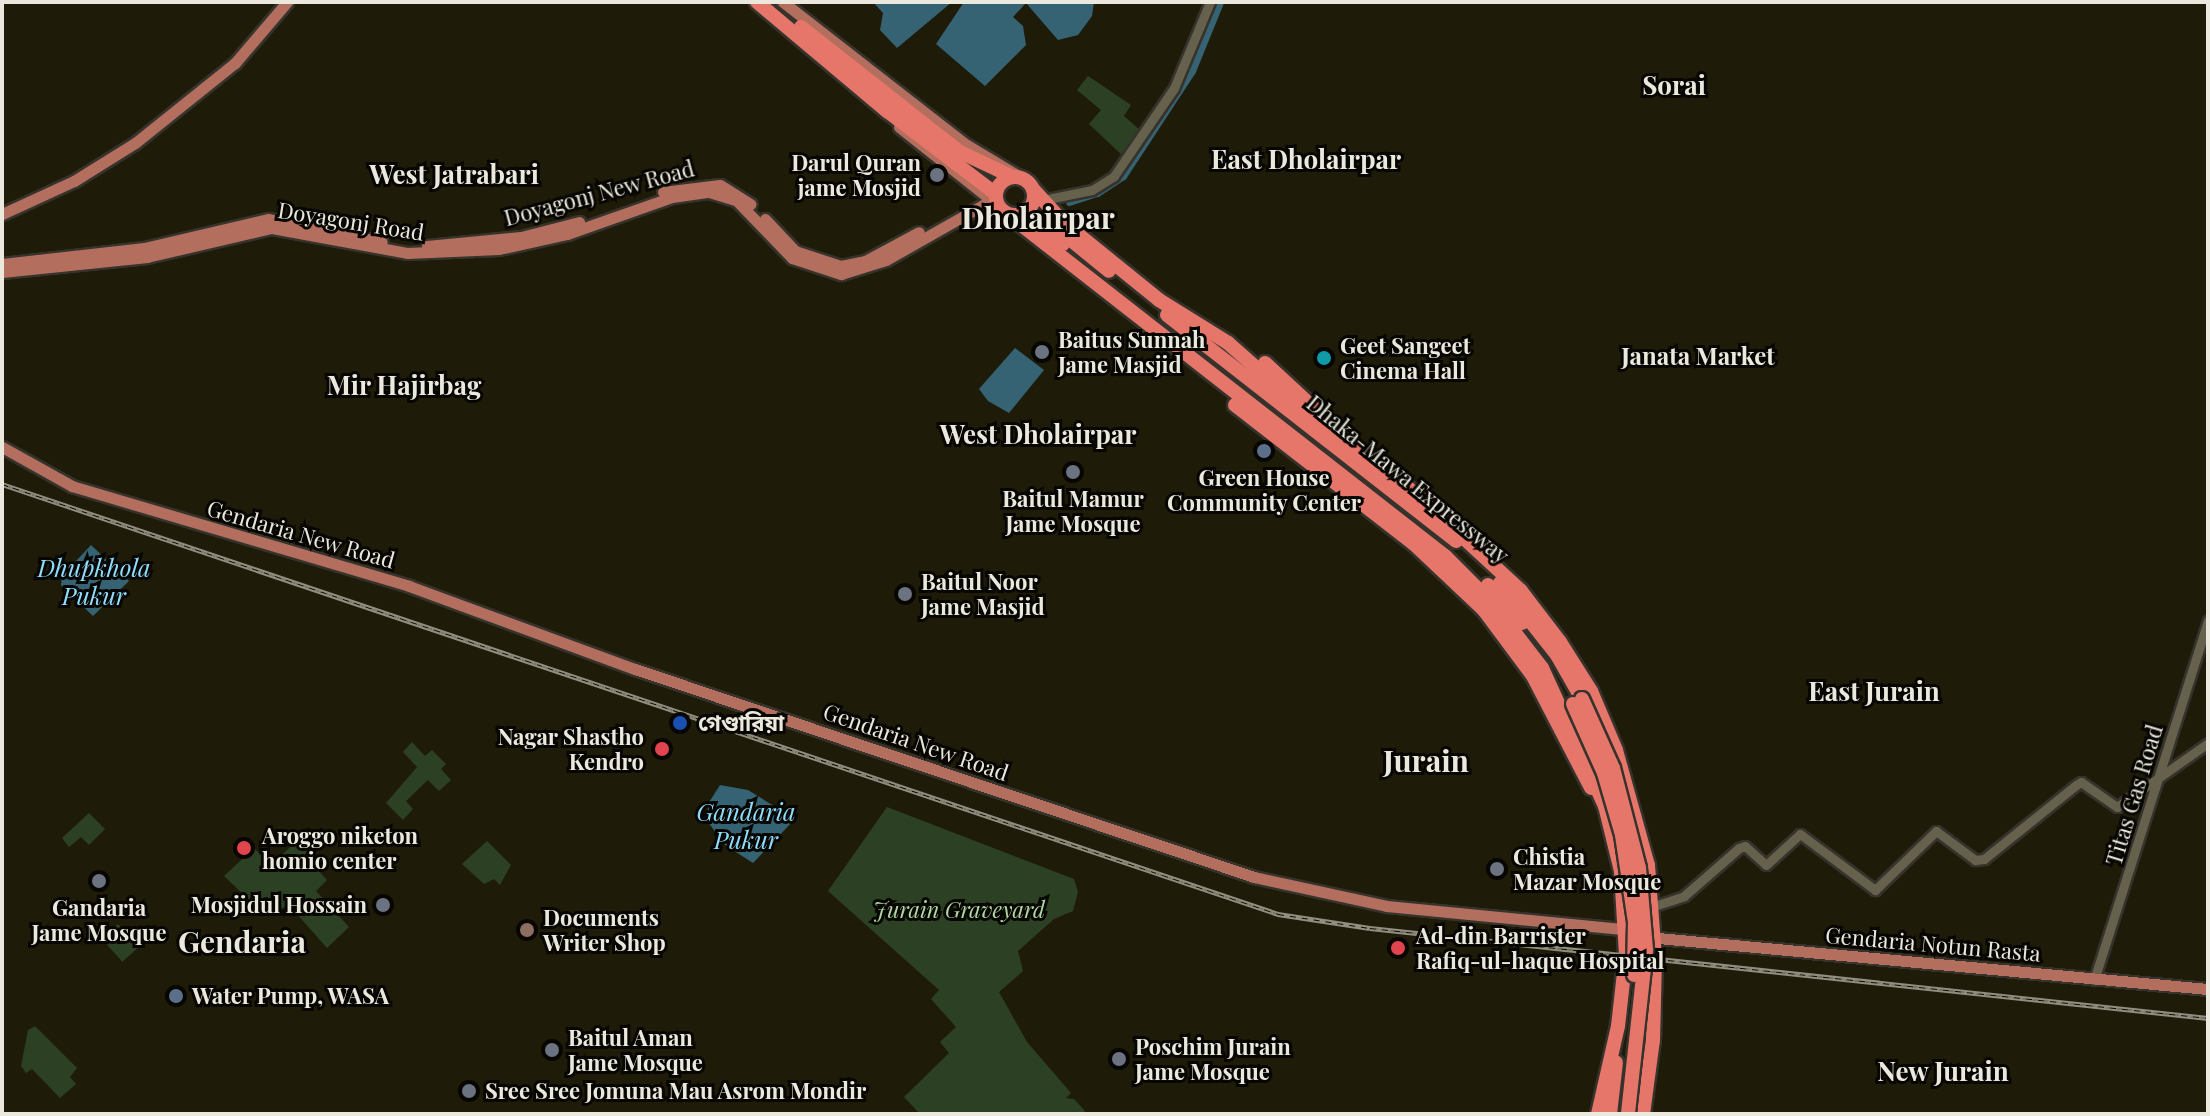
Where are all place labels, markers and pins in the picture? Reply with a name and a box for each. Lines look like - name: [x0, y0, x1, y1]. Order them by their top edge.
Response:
- place label: Darul Quran jame Mosjid: [791, 149, 921, 200]
- marker: Darul Quran jame Mosjid: [928, 166, 946, 184]
- place label: Baitus Sunnah Jame Masjid: [1058, 326, 1205, 378]
- place label: Geet Sangeet Cinema Hall: [1340, 332, 1471, 384]
- marker: Baitus Sunnah Jame Masjid: [1033, 343, 1051, 361]
- marker: Geet Sangeet Cinema Hall: [1315, 349, 1333, 367]
- marker: Green House Community Center: [1255, 442, 1273, 460]
- marker: Baitul Mamur Jame Mosque: [1064, 463, 1082, 481]
- place label: Green House Community Center: [1167, 464, 1361, 516]
- place label: Baitul Mamur Jame Mosque: [1002, 485, 1144, 536]
- place label: Baitul Noor Jame Masjid: [921, 568, 1045, 620]
- marker: Baitul Noor Jame Masjid: [896, 585, 914, 603]
- place label: গেণ্ডারিয়া: [698, 710, 784, 736]
- marker: গেণ্ডারিয়া: [669, 712, 691, 734]
- place label: Nagar Shastho Kendro: [497, 723, 644, 774]
- marker: Nagar Shastho Kendro: [651, 738, 673, 760]
- place label: Aroggo niketon homio center: [262, 822, 418, 874]
- marker: Aroggo niketon homio center: [233, 837, 255, 859]
- place label: Chistia Mazar Mosque: [1513, 843, 1662, 894]
- marker: Chistia Mazar Mosque: [1488, 860, 1506, 878]
- marker: Gandaria Jame Mosque: [90, 872, 108, 890]
- place label: Mosjidul Hossain: [191, 892, 367, 918]
- place label: Gandaria Jame Mosque: [32, 894, 166, 946]
- marker: Mosjidul Hossain: [374, 896, 392, 914]
- place label: Documents Writer Shop: [543, 904, 666, 956]
- marker: Documents Writer Shop: [518, 921, 536, 939]
- place label: Ad-din Barrister Rafiq-ul-haque Hospital: [1416, 922, 1664, 974]
- marker: Ad-din Barrister Rafiq-ul-haque Hospital: [1387, 937, 1409, 959]
- place label: Water Pump, WASA: [192, 983, 391, 1009]
- marker: Water Pump, WASA: [167, 987, 185, 1005]
- place label: Baitul Aman Jame Mosque: [568, 1024, 703, 1076]
- place label: Poschim Jurain Jame Mosque: [1135, 1033, 1291, 1084]
- marker: Baitul Aman Jame Mosque: [543, 1041, 561, 1059]
- marker: Poschim Jurain Jame Mosque: [1110, 1050, 1128, 1068]
- place label: Sree Sree Jomuna Mau Asrom Mondir: [485, 1078, 867, 1104]
- marker: Sree Sree Jomuna Mau Asrom Mondir: [460, 1082, 478, 1100]

